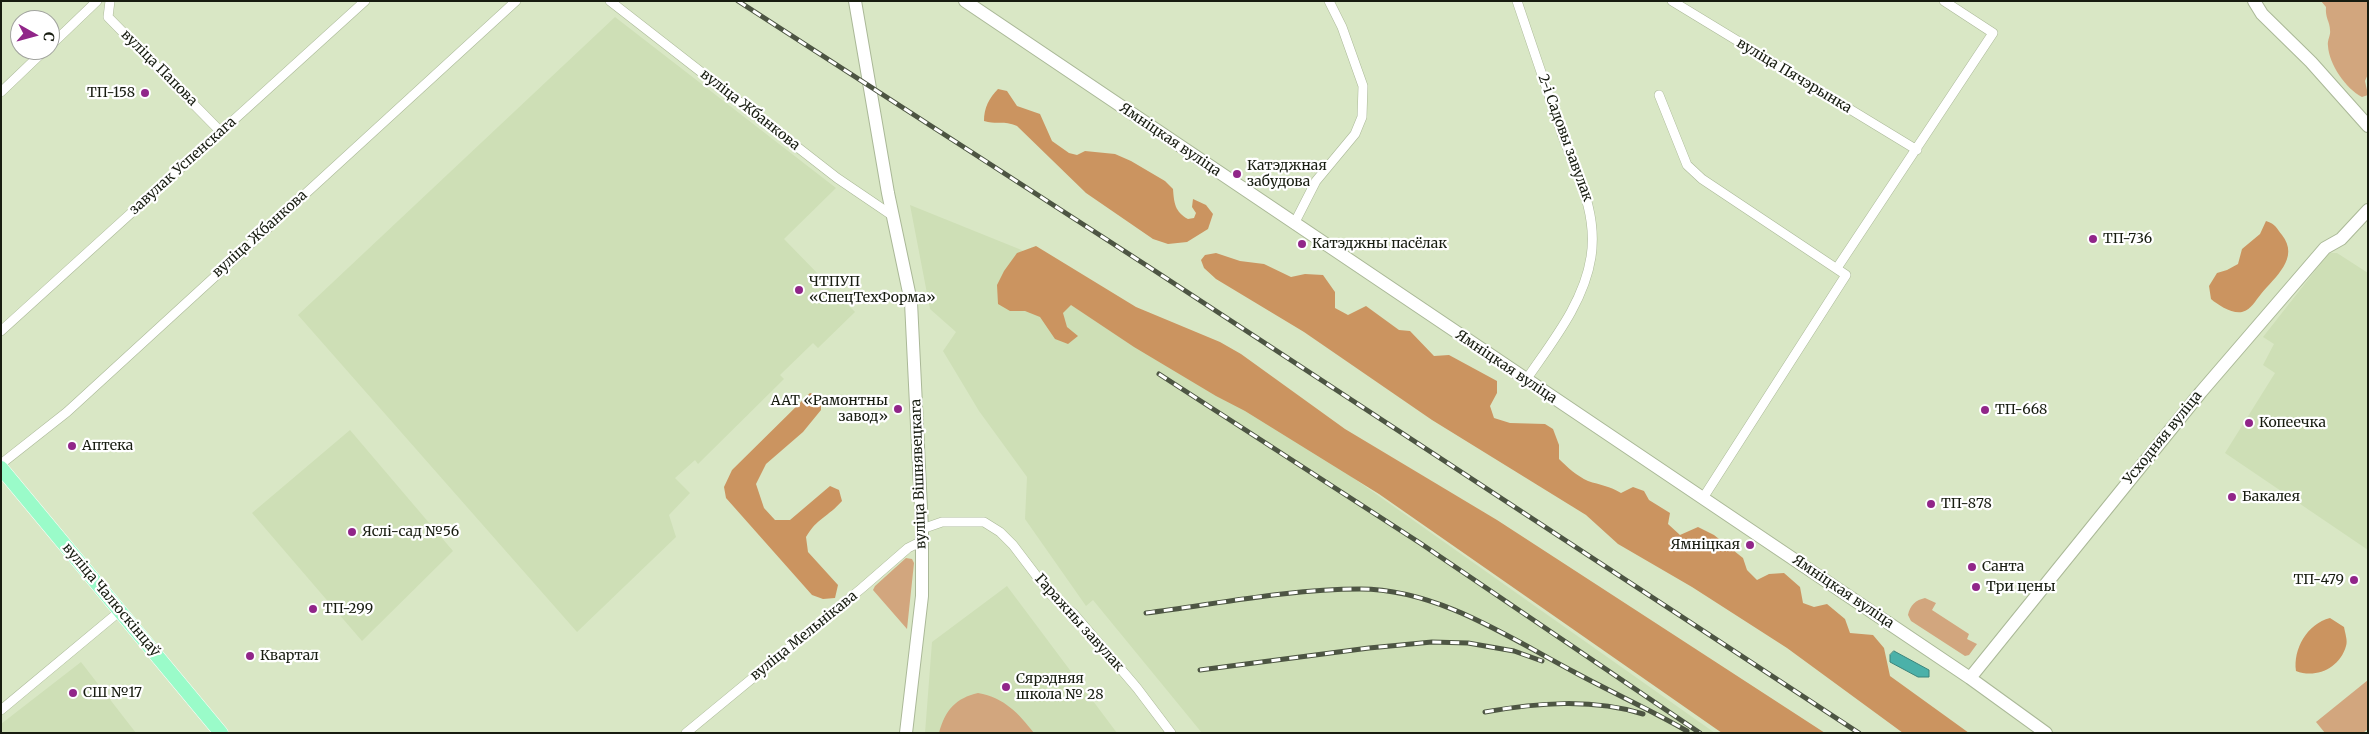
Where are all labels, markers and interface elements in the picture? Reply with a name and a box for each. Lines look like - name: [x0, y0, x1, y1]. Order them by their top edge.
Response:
- north arrow: [10, 10, 60, 60]
- street label: вуліца Папова: [117, 26, 201, 110]
- text: С: [39, 31, 58, 42]
- street label: вуліца Пячэрынка: [1733, 35, 1855, 117]
- street label: вуліца Жбанкова: [697, 66, 803, 154]
- street label: 2-і Садовы завулак: [1534, 72, 1596, 204]
- place label: ТП-158: [87, 85, 135, 101]
- marker: ТП-158: [139, 87, 151, 99]
- street label: Ямніцкая вуліца: [1116, 100, 1224, 180]
- street label: завулак Успенскага: [126, 114, 240, 218]
- place label: Катэджная забудова: [1247, 158, 1327, 190]
- marker: Катэджная забудова: [1231, 168, 1243, 180]
- street label: вуліца Жбанкова: [209, 187, 311, 281]
- place label: ТП-736: [2103, 231, 2152, 247]
- marker: ТП-736: [2087, 233, 2099, 245]
- place label: Катэджны пасёлак: [1312, 236, 1447, 252]
- marker: Катэджны пасёлак: [1296, 238, 1308, 250]
- place label: ЧТПУП «СпецТехФорма»: [809, 274, 936, 306]
- marker: ЧТПУП «СпецТехФорма»: [793, 284, 805, 296]
- street label: Ямніцкая вуліца: [1452, 327, 1560, 407]
- street label: Усходняя вуліца: [2120, 388, 2206, 488]
- place label: ААТ «Рамонтны завод»: [771, 393, 888, 426]
- street label: вуліца Вішнявецкага: [908, 399, 930, 549]
- place label: ТП-668: [1995, 402, 2047, 418]
- marker: ААТ «Рамонтны завод»: [892, 403, 904, 415]
- marker: ТП-668: [1979, 404, 1991, 416]
- place label: Копеечка: [2259, 415, 2326, 431]
- marker: Копеечка: [2243, 417, 2255, 429]
- place label: Аптека: [82, 438, 133, 454]
- marker: Аптека: [66, 440, 78, 452]
- place label: Бакалея: [2242, 489, 2300, 505]
- marker: Бакалея: [2226, 491, 2238, 503]
- place label: ТП-878: [1941, 496, 1992, 512]
- marker: ТП-878: [1925, 498, 1937, 510]
- place label: Яслі-сад №56: [362, 524, 459, 540]
- marker: Яслі-сад №56: [346, 526, 358, 538]
- place label: Ямніцкая: [1670, 537, 1740, 553]
- marker: Ямніцкая: [1744, 539, 1756, 551]
- street label: вуліца Чалюскінцаў: [59, 540, 163, 660]
- street label: Ямніцкая вуліца: [1789, 552, 1897, 632]
- place label: Санта: [1982, 559, 2024, 575]
- marker: Санта: [1966, 561, 1978, 573]
- street label: Гаражны завулак: [1031, 571, 1127, 675]
- place label: ТП-479: [2294, 572, 2344, 588]
- marker: ТП-479: [2348, 574, 2360, 586]
- place label: Три цены: [1986, 579, 2055, 595]
- marker: Три цены: [1970, 581, 1982, 593]
- street label: вуліца Мельнікава: [747, 588, 861, 684]
- place label: ТП-299: [323, 601, 373, 617]
- marker: ТП-299: [307, 603, 319, 615]
- place label: Квартал: [260, 648, 319, 664]
- marker: Квартал: [244, 650, 256, 662]
- place label: Сярэдняя школа № 28: [1016, 671, 1103, 704]
- marker: Сярэдняя школа № 28: [1000, 681, 1012, 693]
- place label: СШ №17: [83, 685, 142, 701]
- marker: СШ №17: [67, 687, 79, 699]

